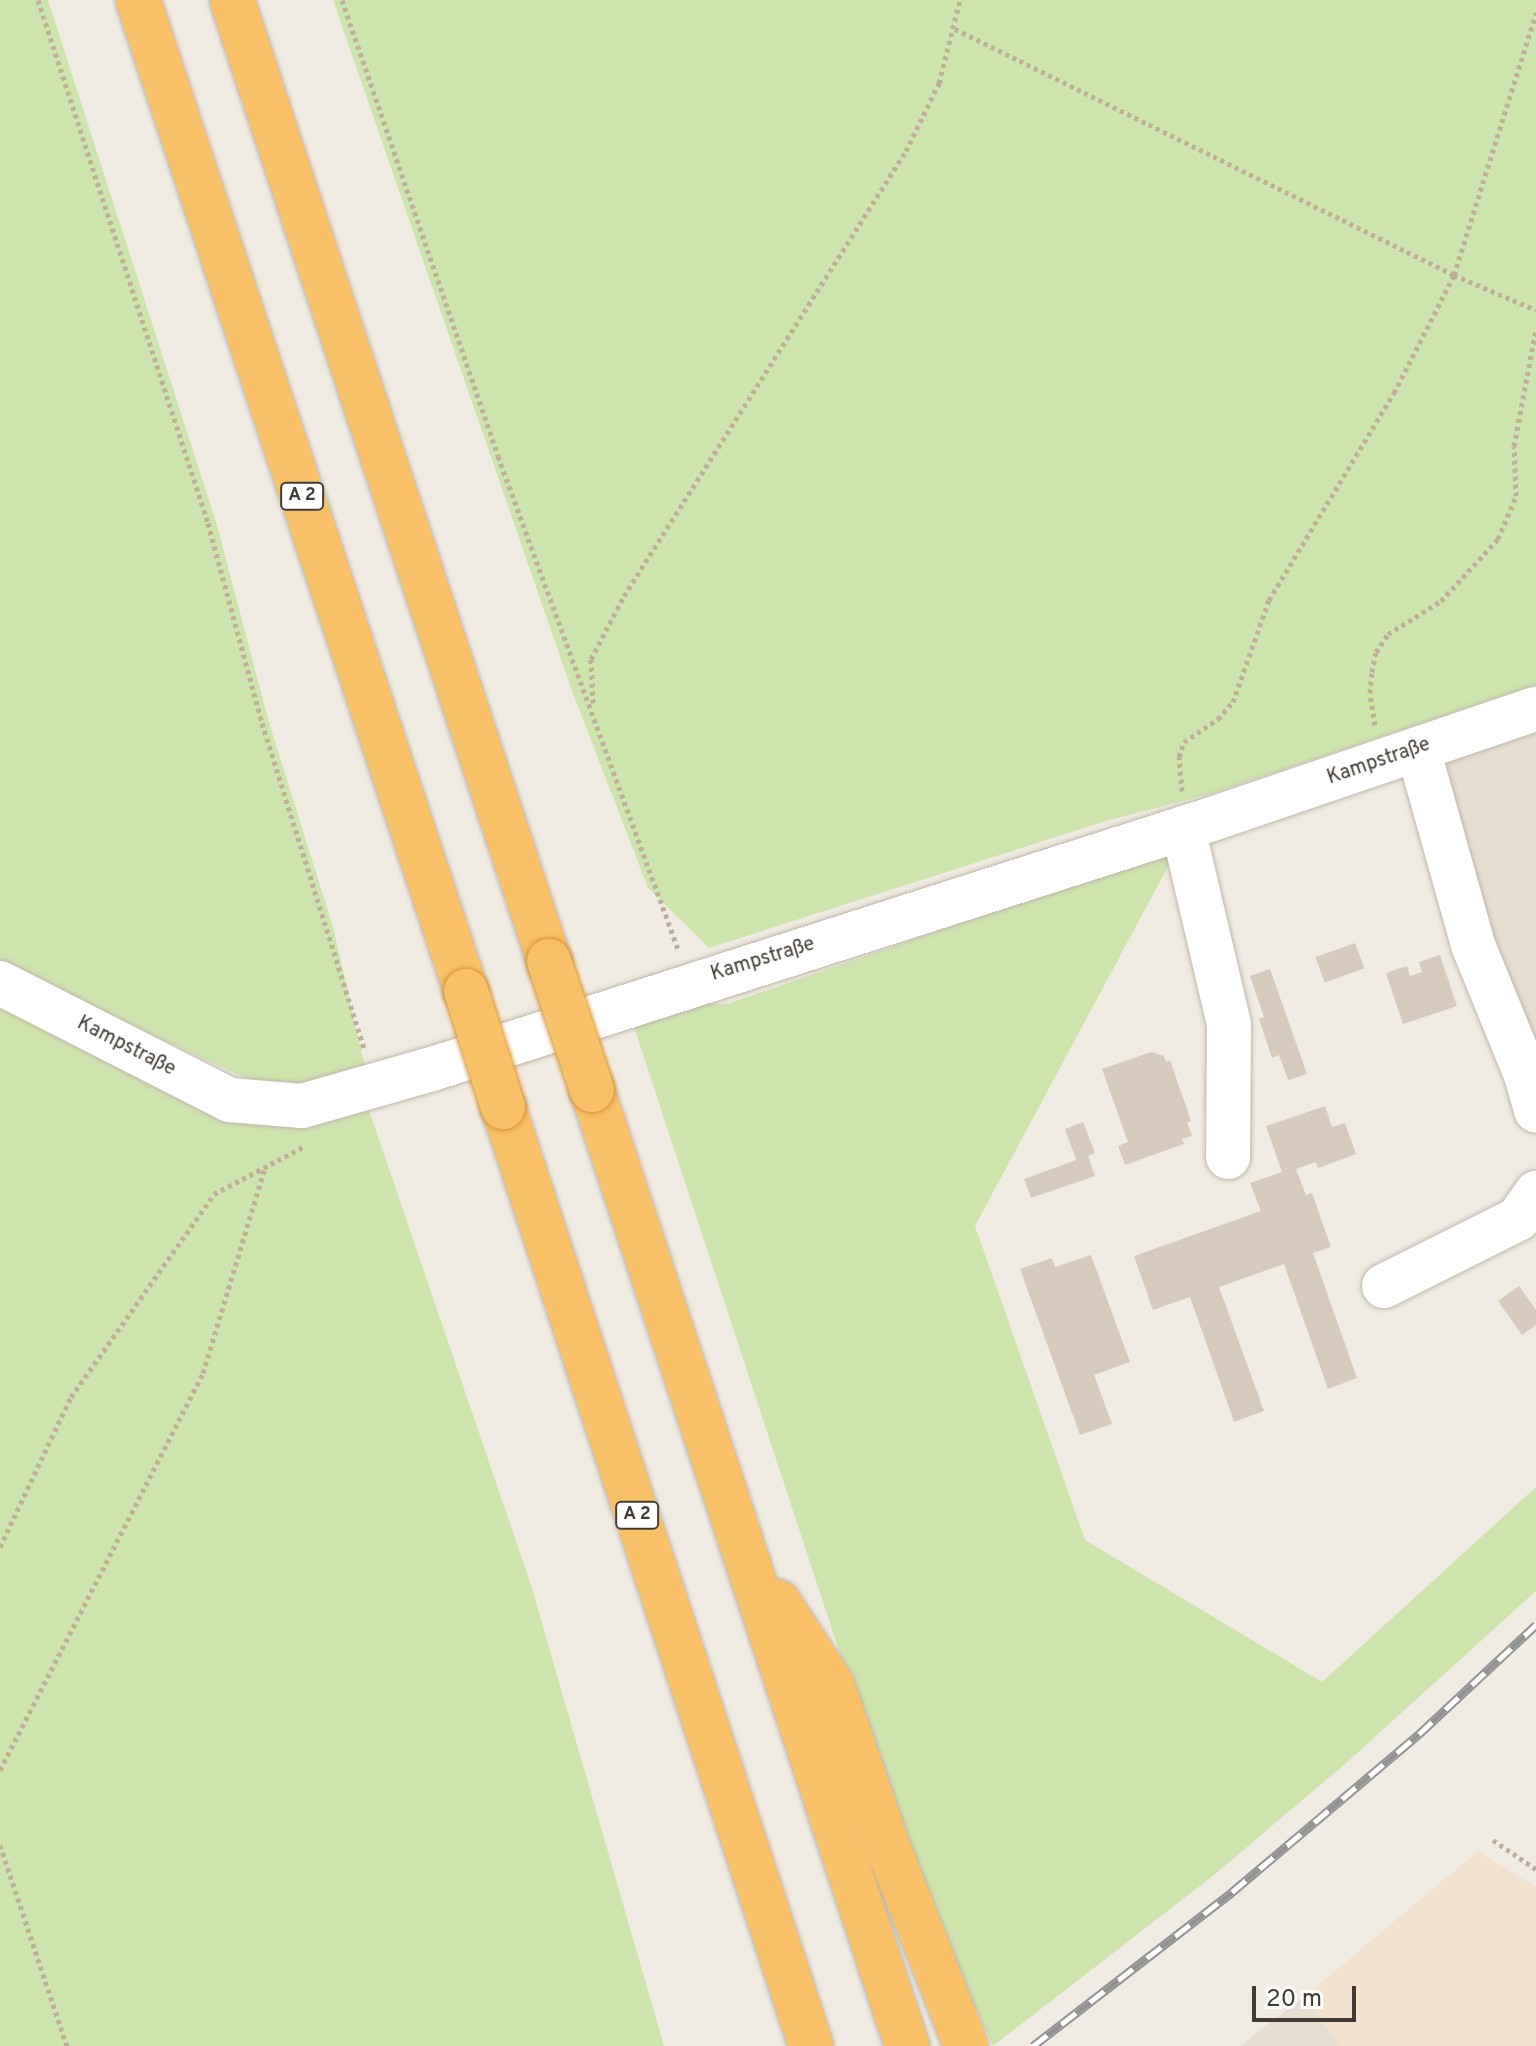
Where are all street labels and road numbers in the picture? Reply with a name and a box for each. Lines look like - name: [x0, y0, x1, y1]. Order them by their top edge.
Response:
- road number: A 2: [278, 482, 326, 510]
- street label: Kampstraße: [1324, 733, 1434, 791]
- street label: Kampstraße: [708, 933, 818, 987]
- street label: Kampstraße: [73, 1012, 179, 1082]
- road number: A 2: [613, 1501, 661, 1529]

